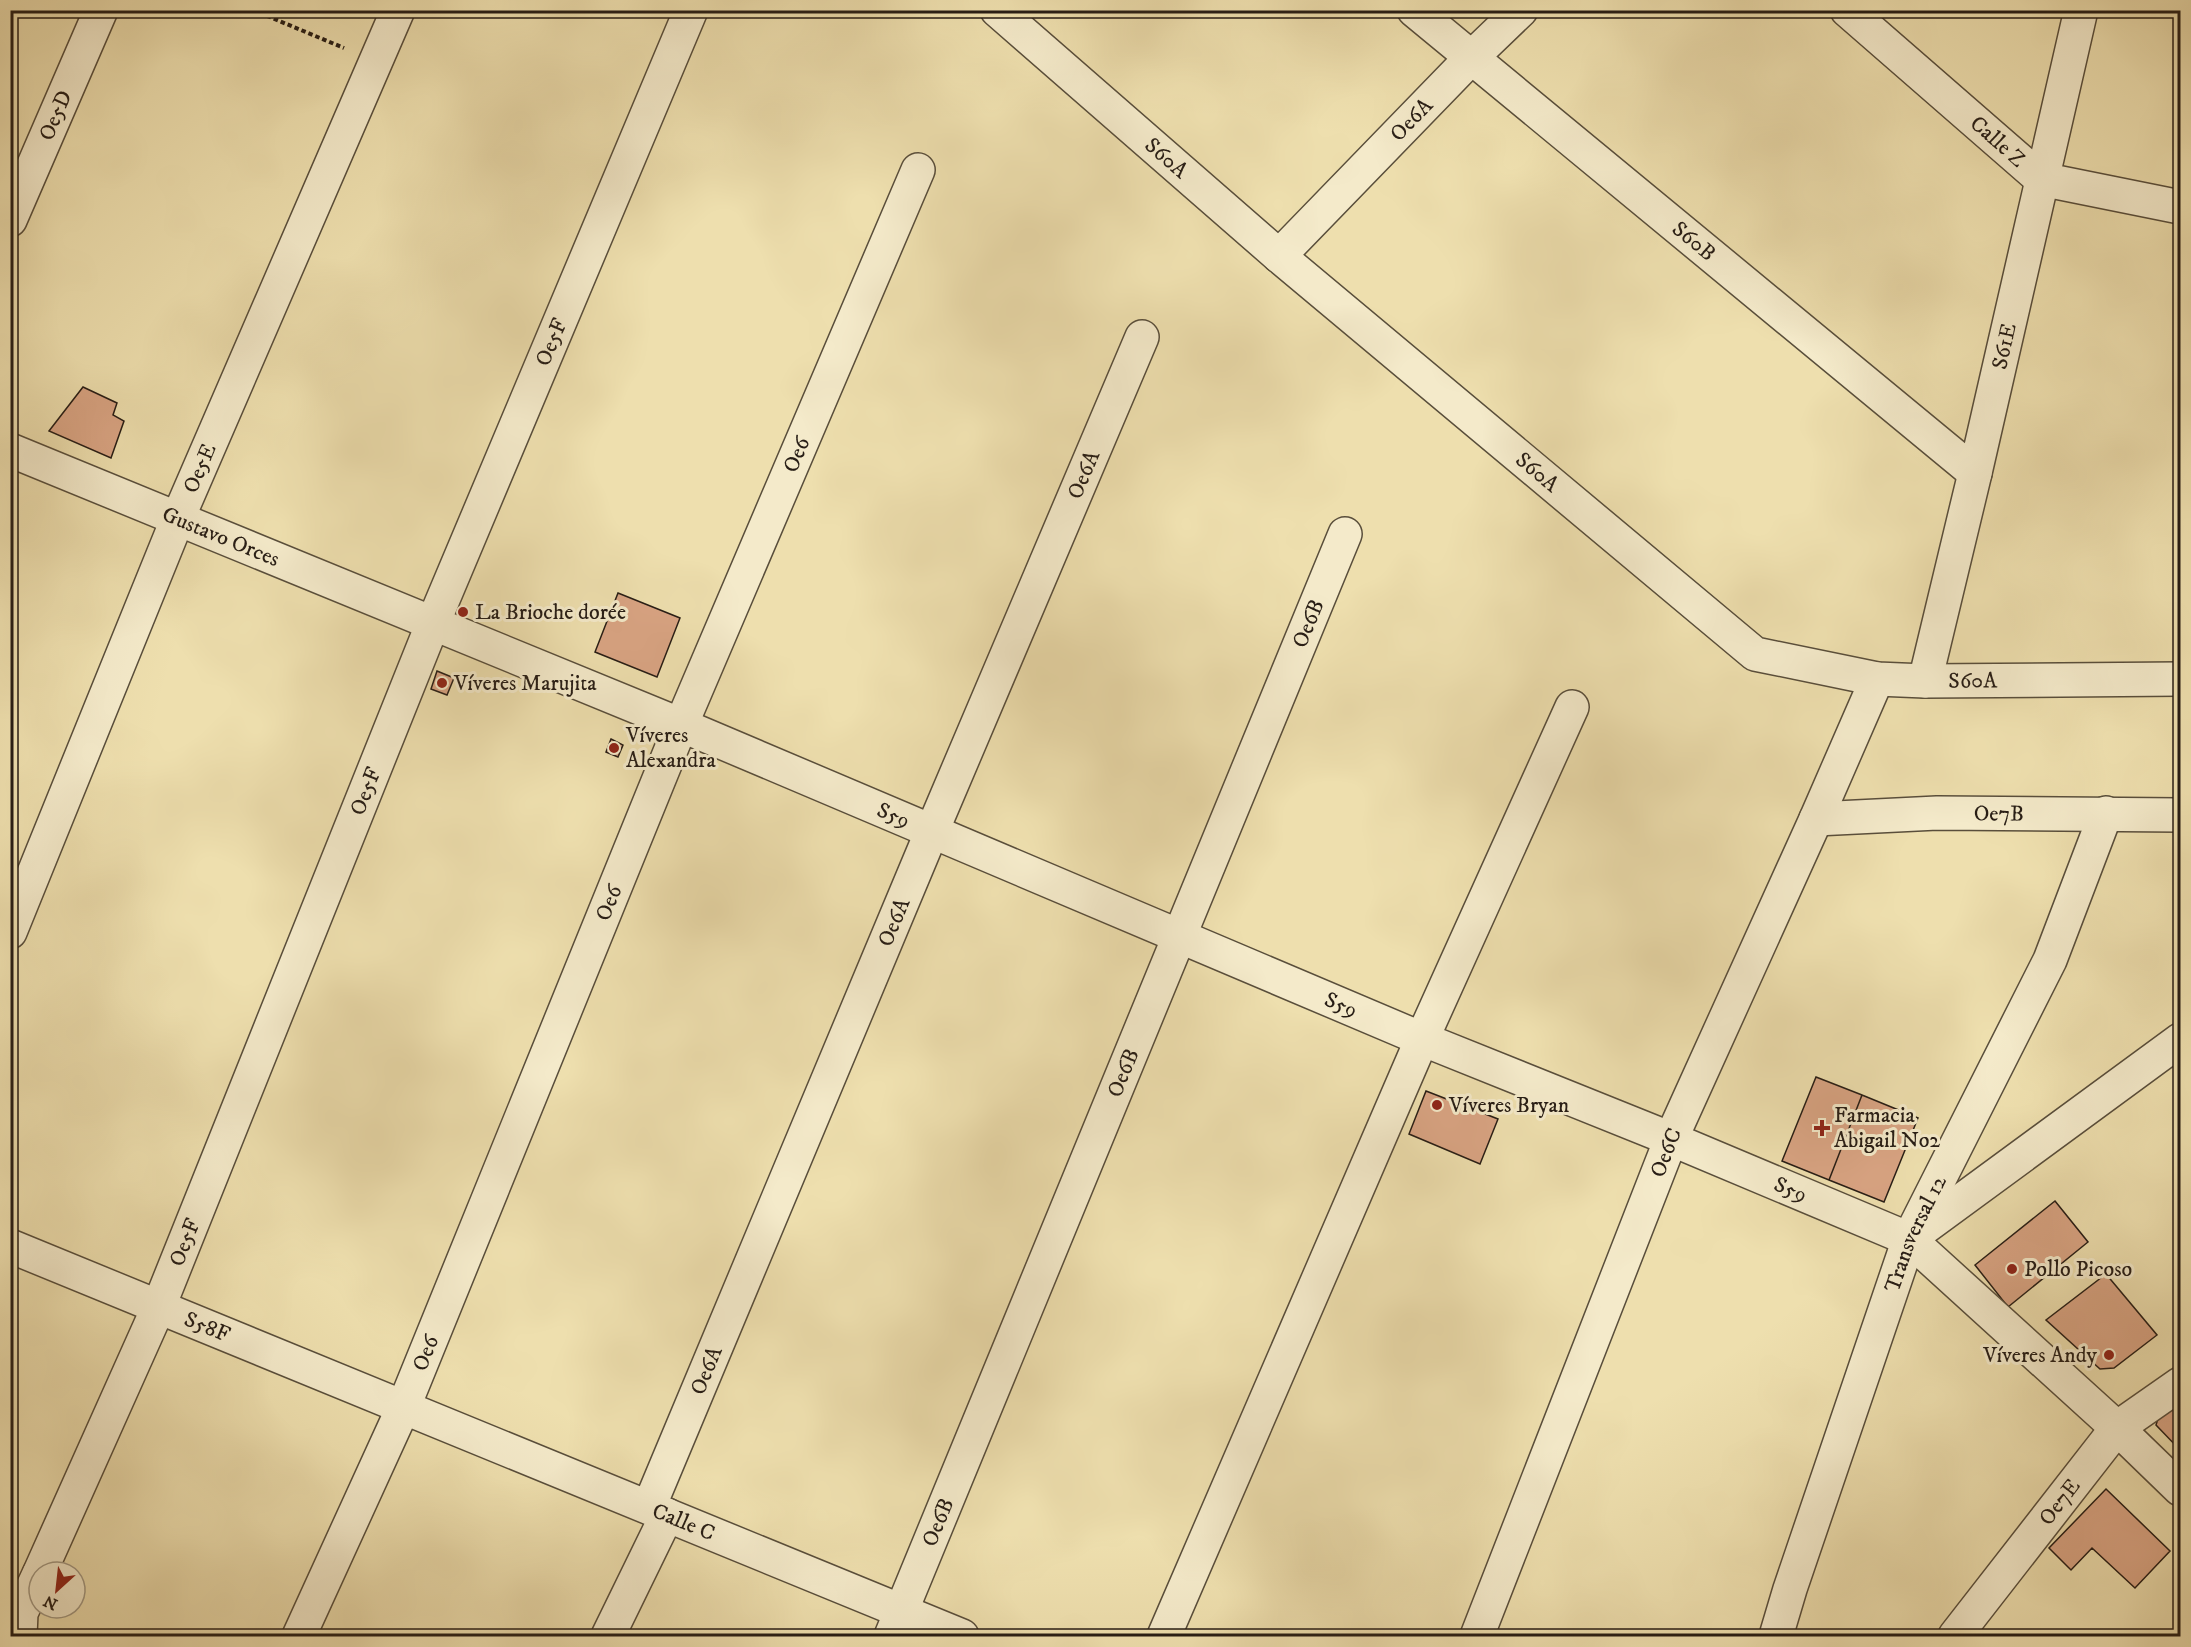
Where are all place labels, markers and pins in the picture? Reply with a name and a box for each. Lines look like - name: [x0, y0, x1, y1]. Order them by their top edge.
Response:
- place label: La Brioche dorée: [475, 599, 626, 626]
- marker: La Brioche dorée: [456, 605, 470, 619]
- place label: Víveres Marujita: [453, 670, 597, 697]
- marker: Víveres Marujita: [435, 676, 449, 690]
- place label: Víveres Alexandra: [625, 722, 716, 774]
- marker: Víveres Alexandra: [607, 741, 621, 755]
- place label: Víveres Bryan: [1448, 1092, 1570, 1119]
- marker: Víveres Bryan: [1430, 1098, 1444, 1112]
- place label: Farmacia Abigail No2: [1834, 1102, 1940, 1154]
- marker: Farmacia Abigail No2: [1815, 1121, 1829, 1135]
- place label: Pollo Picoso: [2024, 1256, 2132, 1283]
- marker: Pollo Picoso: [2005, 1262, 2019, 1276]
- place label: Víveres Andy: [1982, 1342, 2098, 1369]
- marker: Víveres Andy: [2102, 1348, 2116, 1362]

